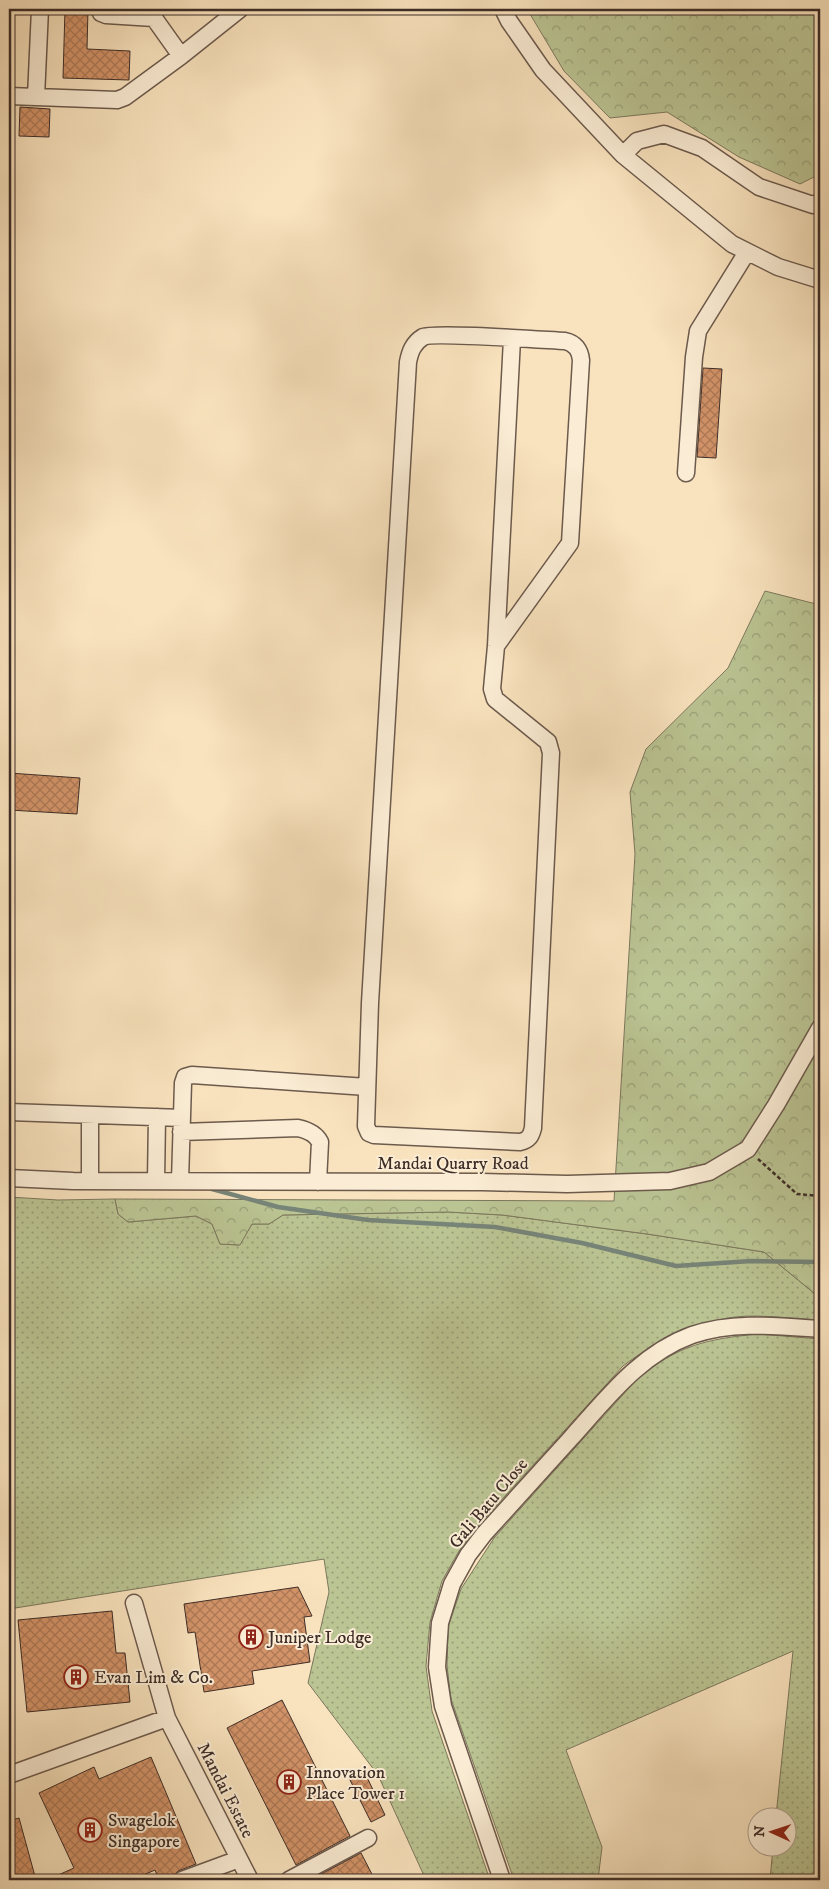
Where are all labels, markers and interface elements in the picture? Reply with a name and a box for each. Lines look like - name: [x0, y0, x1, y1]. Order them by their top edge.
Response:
- street label: Mandai Quarry Road: [377, 1153, 529, 1175]
- street label: Gali Batu Close: [445, 1454, 533, 1553]
- building icon: Juniper Lodge: [238, 1624, 264, 1650]
- place label: Juniper Lodge: [266, 1627, 372, 1649]
- building icon: Evan Lim & Co.: [63, 1664, 89, 1690]
- place label: Evan Lim & Co.: [94, 1667, 213, 1689]
- street label: Mandai Estate: [192, 1739, 259, 1842]
- place label: Innovation Place Tower 1: [306, 1762, 405, 1805]
- building icon: Innovation Place Tower 1: [276, 1769, 302, 1795]
- north arrow: [746, 1806, 796, 1856]
- place label: Swagelok Singapore: [108, 1810, 180, 1853]
- building icon: Swagelok Singapore: [77, 1817, 103, 1843]
- text: N: [751, 1825, 769, 1838]

